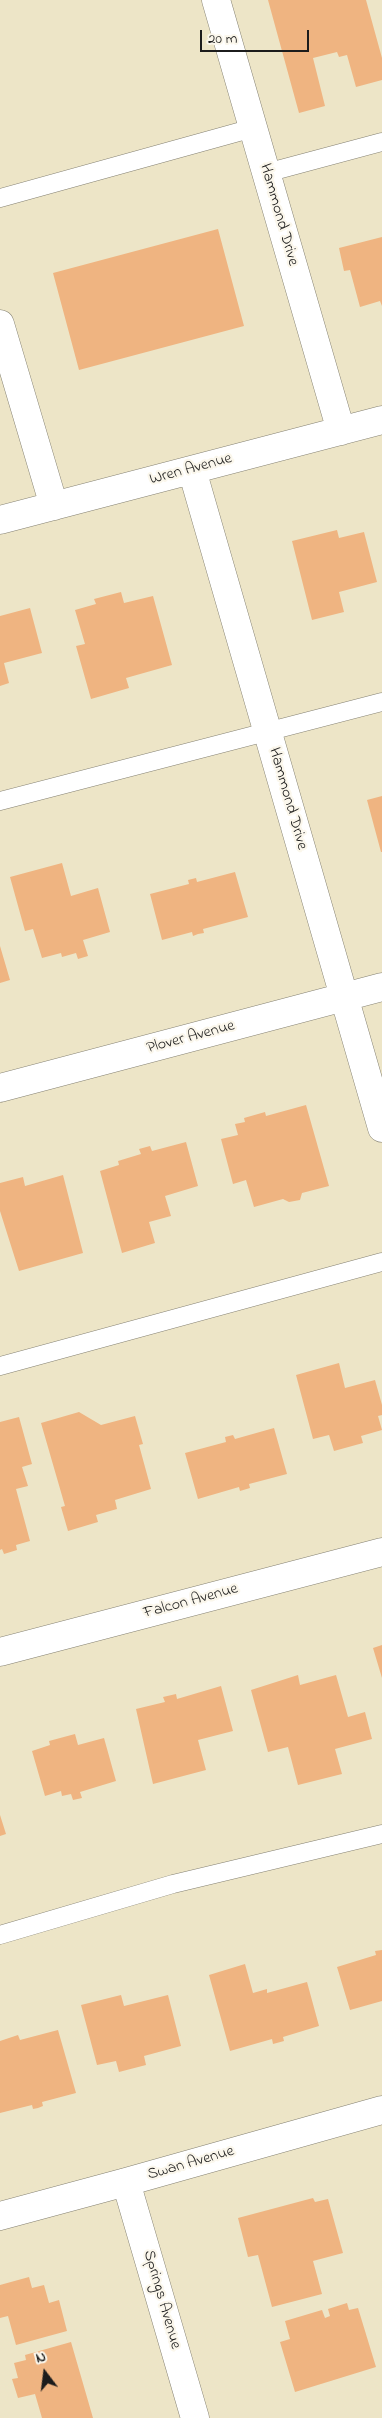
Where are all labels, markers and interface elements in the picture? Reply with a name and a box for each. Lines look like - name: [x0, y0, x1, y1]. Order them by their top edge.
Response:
- scale bar: [202, 20, 311, 52]
- text: 20 m: [208, 28, 237, 50]
- street label: Hammond Drive: [254, 162, 302, 268]
- street label: Wren Avenue: [148, 450, 234, 490]
- street label: Hammond Drive: [263, 746, 311, 852]
- street label: Plover Avenue: [145, 1017, 237, 1059]
- street label: Falcon Avenue: [142, 1580, 240, 1624]
- street label: Swan Avenue: [146, 2142, 236, 2186]
- street label: Springs Avenue: [138, 2248, 184, 2352]
- text: N: [34, 2347, 48, 2369]
- north arrow: [20, 2348, 70, 2398]

